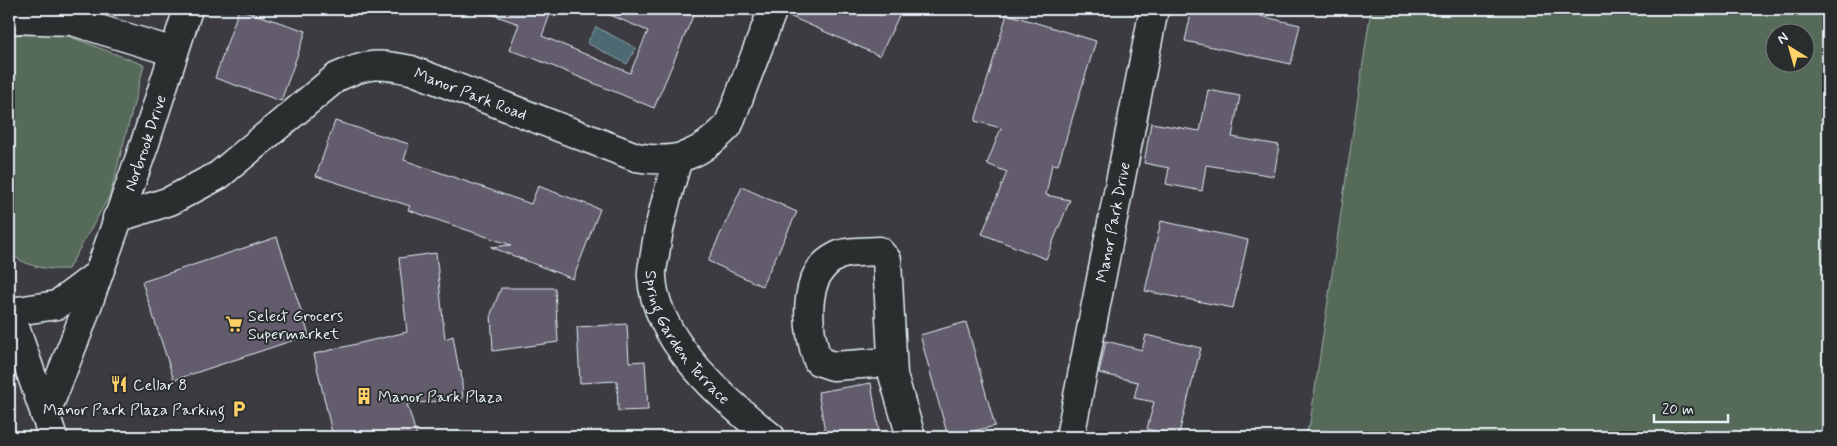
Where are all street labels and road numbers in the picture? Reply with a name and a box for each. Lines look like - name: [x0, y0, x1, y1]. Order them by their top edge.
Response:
- street label: Manor Park Road: [411, 63, 530, 126]
- street label: Norbrook Drive: [120, 92, 172, 194]
- street label: Manor Park Drive: [1092, 160, 1136, 284]
- street label: Spring Garden Terrace: [640, 270, 734, 409]

